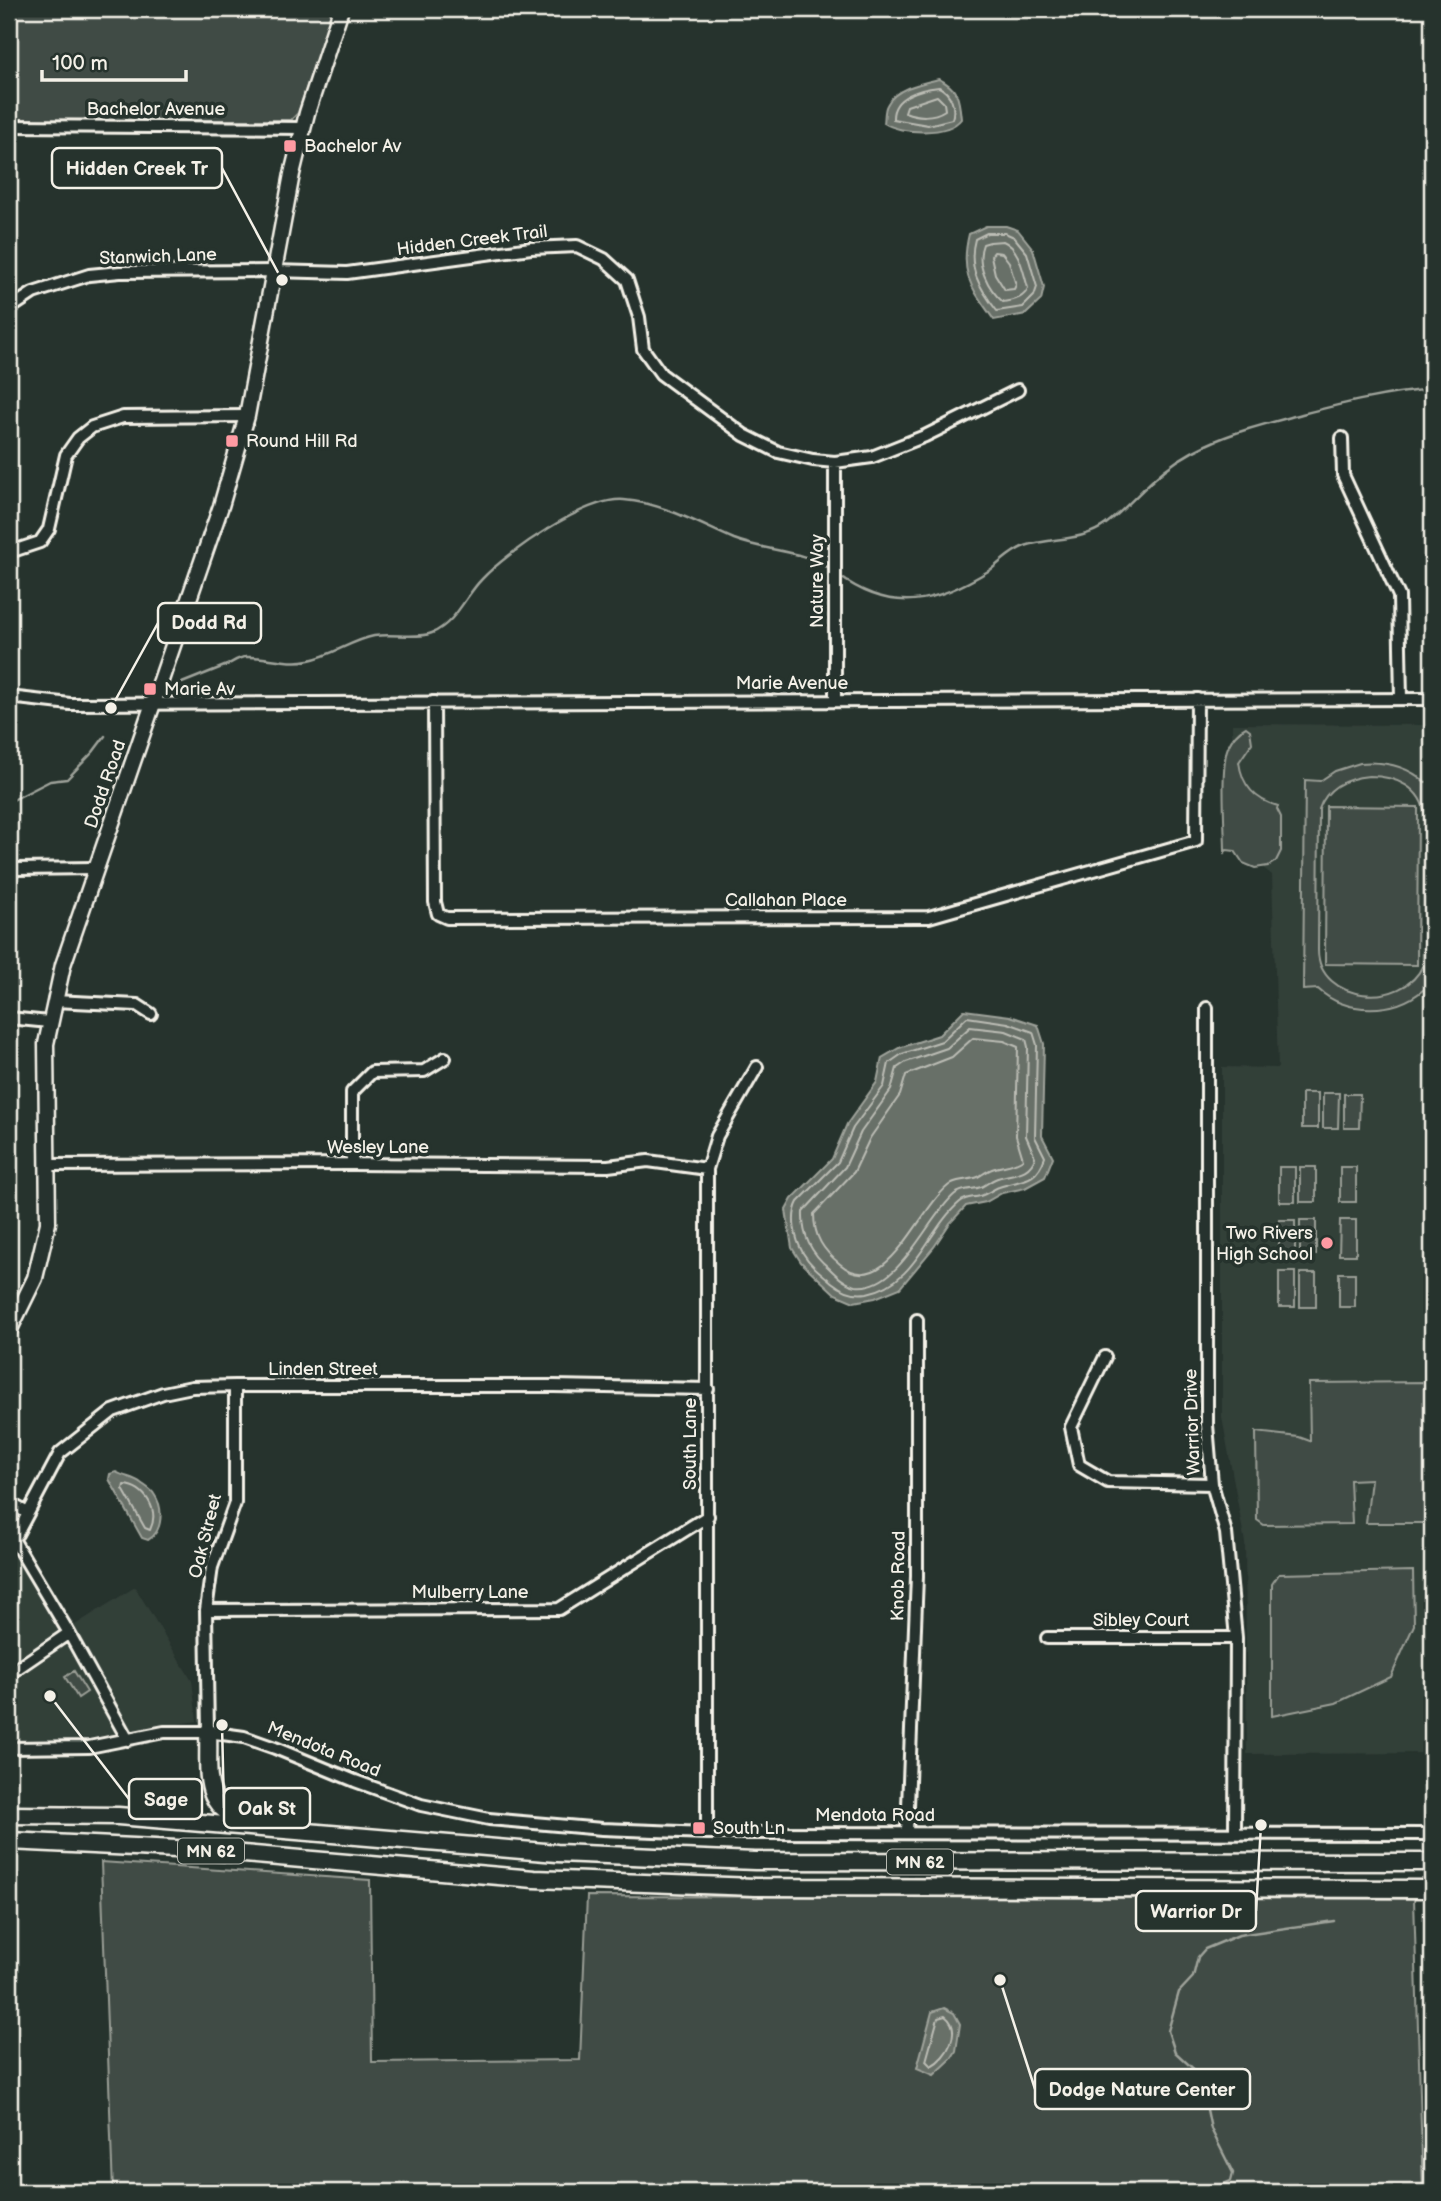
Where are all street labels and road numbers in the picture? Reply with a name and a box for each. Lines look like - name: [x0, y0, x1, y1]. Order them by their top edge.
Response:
- street label: Bachelor Avenue: [87, 99, 226, 120]
- street label: Hidden Creek Trail: [396, 221, 549, 260]
- street label: Stanwich Lane: [99, 244, 217, 269]
- street label: Nature Way: [807, 533, 828, 628]
- street label: Marie Avenue: [736, 673, 849, 694]
- street label: Dodd Road: [81, 737, 130, 831]
- street label: Callahan Place: [725, 890, 847, 911]
- street label: Wesley Lane: [327, 1137, 429, 1158]
- street label: Linden Street: [268, 1359, 378, 1380]
- street label: Warrior Drive: [1180, 1368, 1205, 1476]
- street label: South Lane: [680, 1398, 701, 1490]
- street label: Oak Street: [185, 1491, 226, 1581]
- street label: Knob Road: [887, 1531, 910, 1621]
- street label: Mulberry Lane: [412, 1582, 529, 1603]
- street label: Sibley Court: [1093, 1610, 1190, 1631]
- street label: Mendota Road: [264, 1717, 383, 1782]
- street label: Mendota Road: [815, 1805, 935, 1826]
- road number: MN 62: [178, 1839, 244, 1864]
- road number: MN 62: [887, 1850, 953, 1874]

